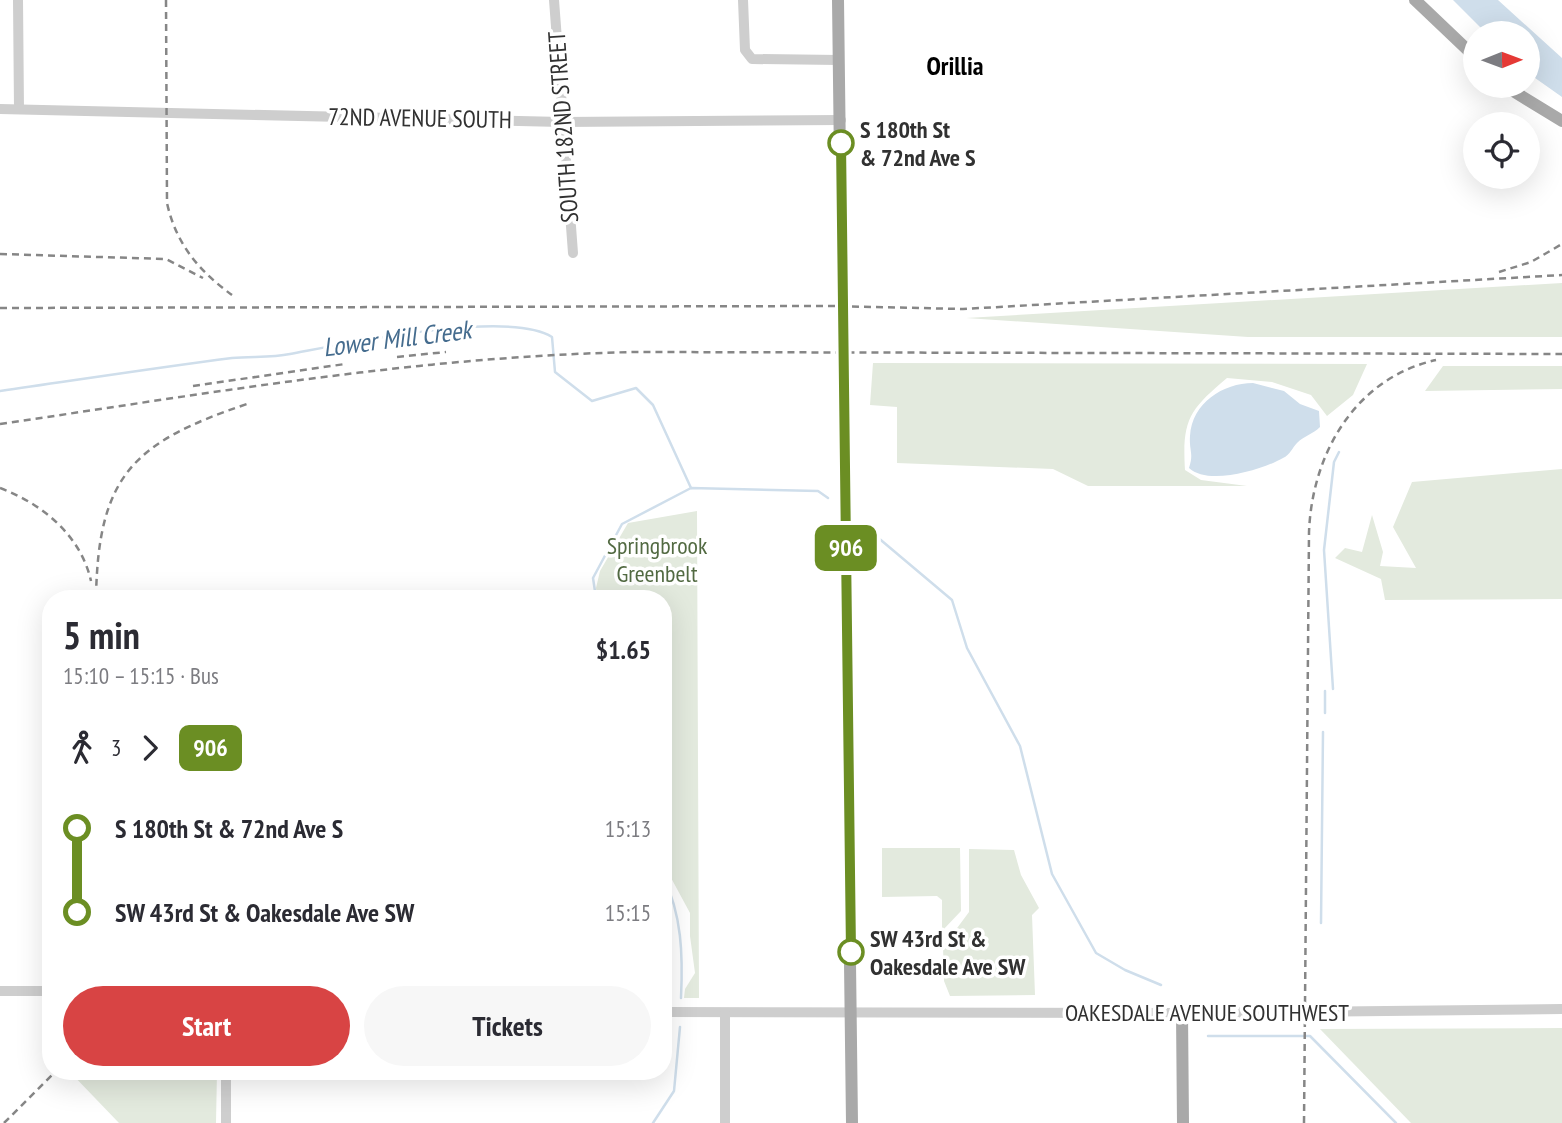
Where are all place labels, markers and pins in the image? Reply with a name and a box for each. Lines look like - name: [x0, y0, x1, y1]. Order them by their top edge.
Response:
- place label: S 180th St & 72nd Ave S: [860, 114, 976, 173]
- marker: S 180th St & 72nd Ave S: [828, 130, 854, 156]
- place label: SW 43rd St & Oakesdale Ave SW: [870, 923, 1026, 982]
- marker: SW 43rd St & Oakesdale Ave SW: [838, 939, 864, 965]

